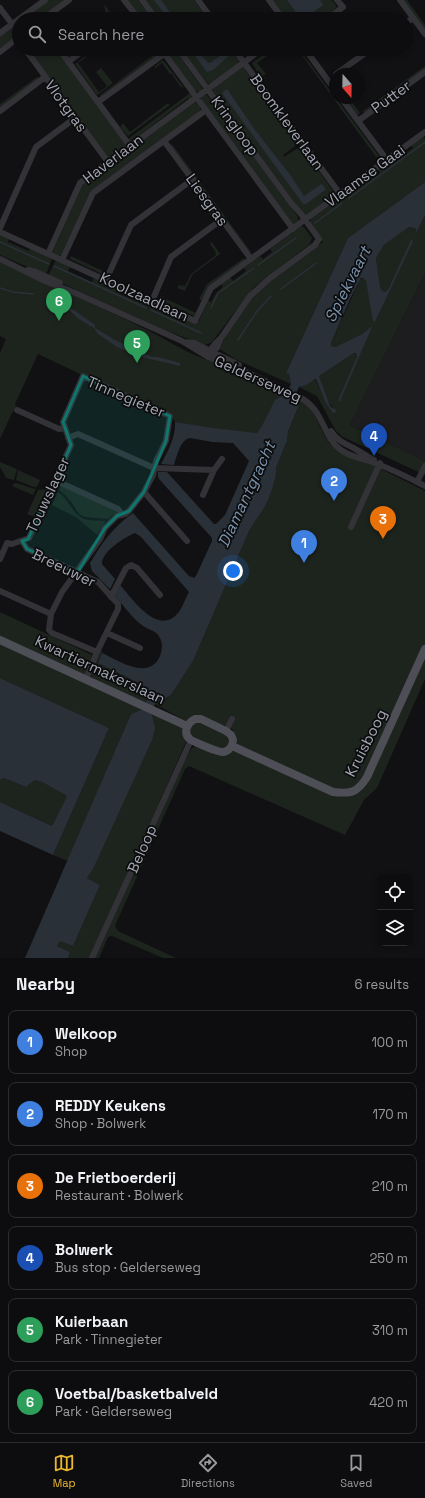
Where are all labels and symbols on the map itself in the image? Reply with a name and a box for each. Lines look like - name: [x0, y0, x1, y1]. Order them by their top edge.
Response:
- north arrow: [329, 68, 365, 104]
- street label: Boomkleverlaan: [246, 70, 329, 173]
- street label: Vlotgras: [41, 76, 92, 136]
- street label: Putter: [367, 76, 415, 117]
- street label: Kringloop: [207, 92, 263, 159]
- street label: Haverlaan: [79, 130, 147, 187]
- street label: Vlaamse Gaai: [321, 140, 409, 211]
- street label: Liesgras: [182, 170, 233, 230]
- water label: Spiekvaart: [319, 241, 376, 326]
- street label: Koolzaadlaan: [97, 268, 192, 325]
- pin: 6: [46, 288, 72, 321]
- pin: 5: [124, 330, 150, 363]
- street label: Gelderseweg: [212, 351, 305, 406]
- street label: Tinnegieter: [84, 372, 168, 422]
- pin: 4: [361, 423, 387, 456]
- water label: Diamantgracht: [213, 436, 281, 551]
- street label: Touwslager: [22, 453, 74, 536]
- pin: 2: [321, 468, 347, 501]
- pin: 3: [370, 506, 396, 539]
- pin: 1: [291, 530, 317, 563]
- street label: Breeuwer: [29, 544, 100, 591]
- your location: [223, 561, 243, 581]
- street label: Kwartiermakerslaan: [32, 631, 168, 708]
- street label: Kruisboog: [340, 706, 391, 780]
- street label: Beloop: [123, 822, 161, 876]

